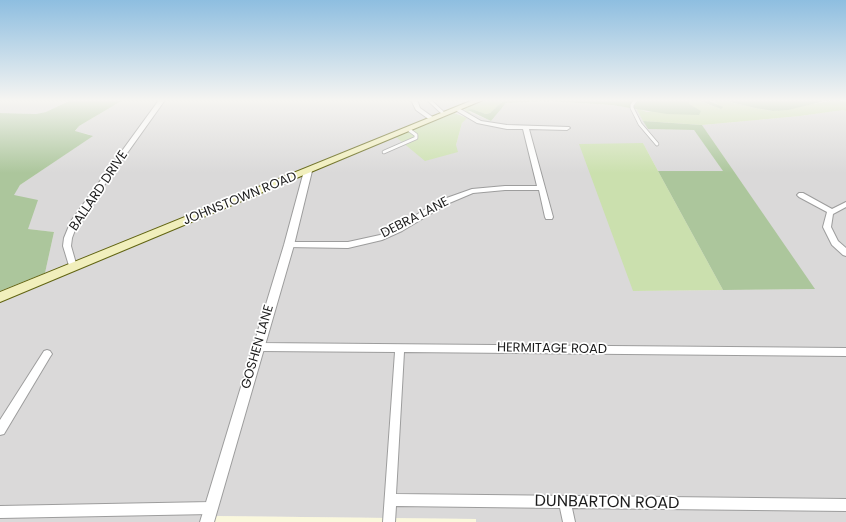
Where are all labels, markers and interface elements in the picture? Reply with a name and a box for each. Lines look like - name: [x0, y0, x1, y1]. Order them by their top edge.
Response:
- street label: BALLARD DRIVE: [67, 148, 131, 234]
- street label: JOHNSTOWN ROAD: [181, 169, 299, 229]
- street label: DEBRA LANE: [378, 194, 452, 242]
- street label: GOSHEN LANE: [239, 303, 277, 391]
- street label: HERMITAGE ROAD: [497, 340, 607, 358]
- street label: DUNBARTON ROAD: [534, 492, 680, 514]

